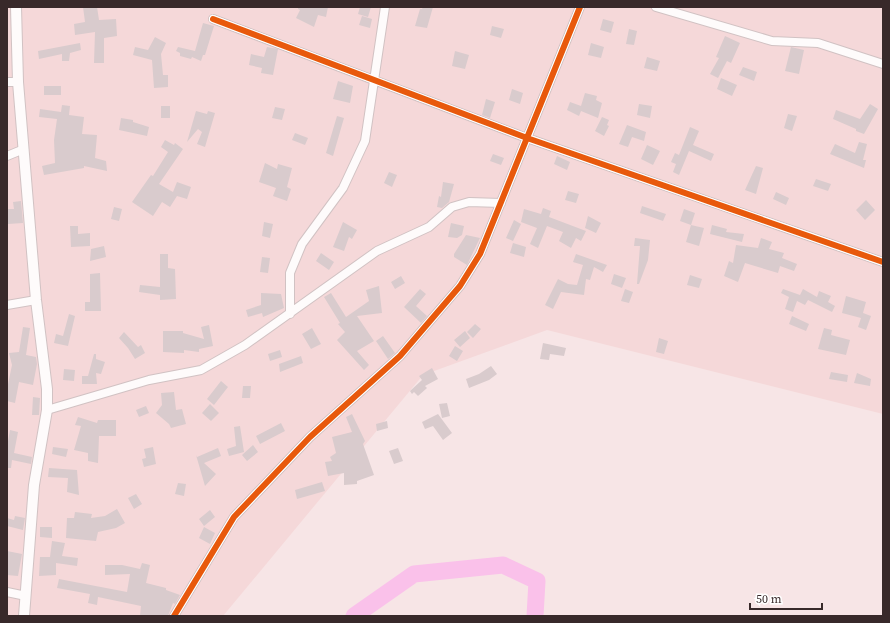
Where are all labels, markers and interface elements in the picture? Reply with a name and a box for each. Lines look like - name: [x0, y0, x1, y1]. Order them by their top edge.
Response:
- scale bar: [750, 585, 822, 611]
- text: 50 m: [756, 591, 782, 607]

